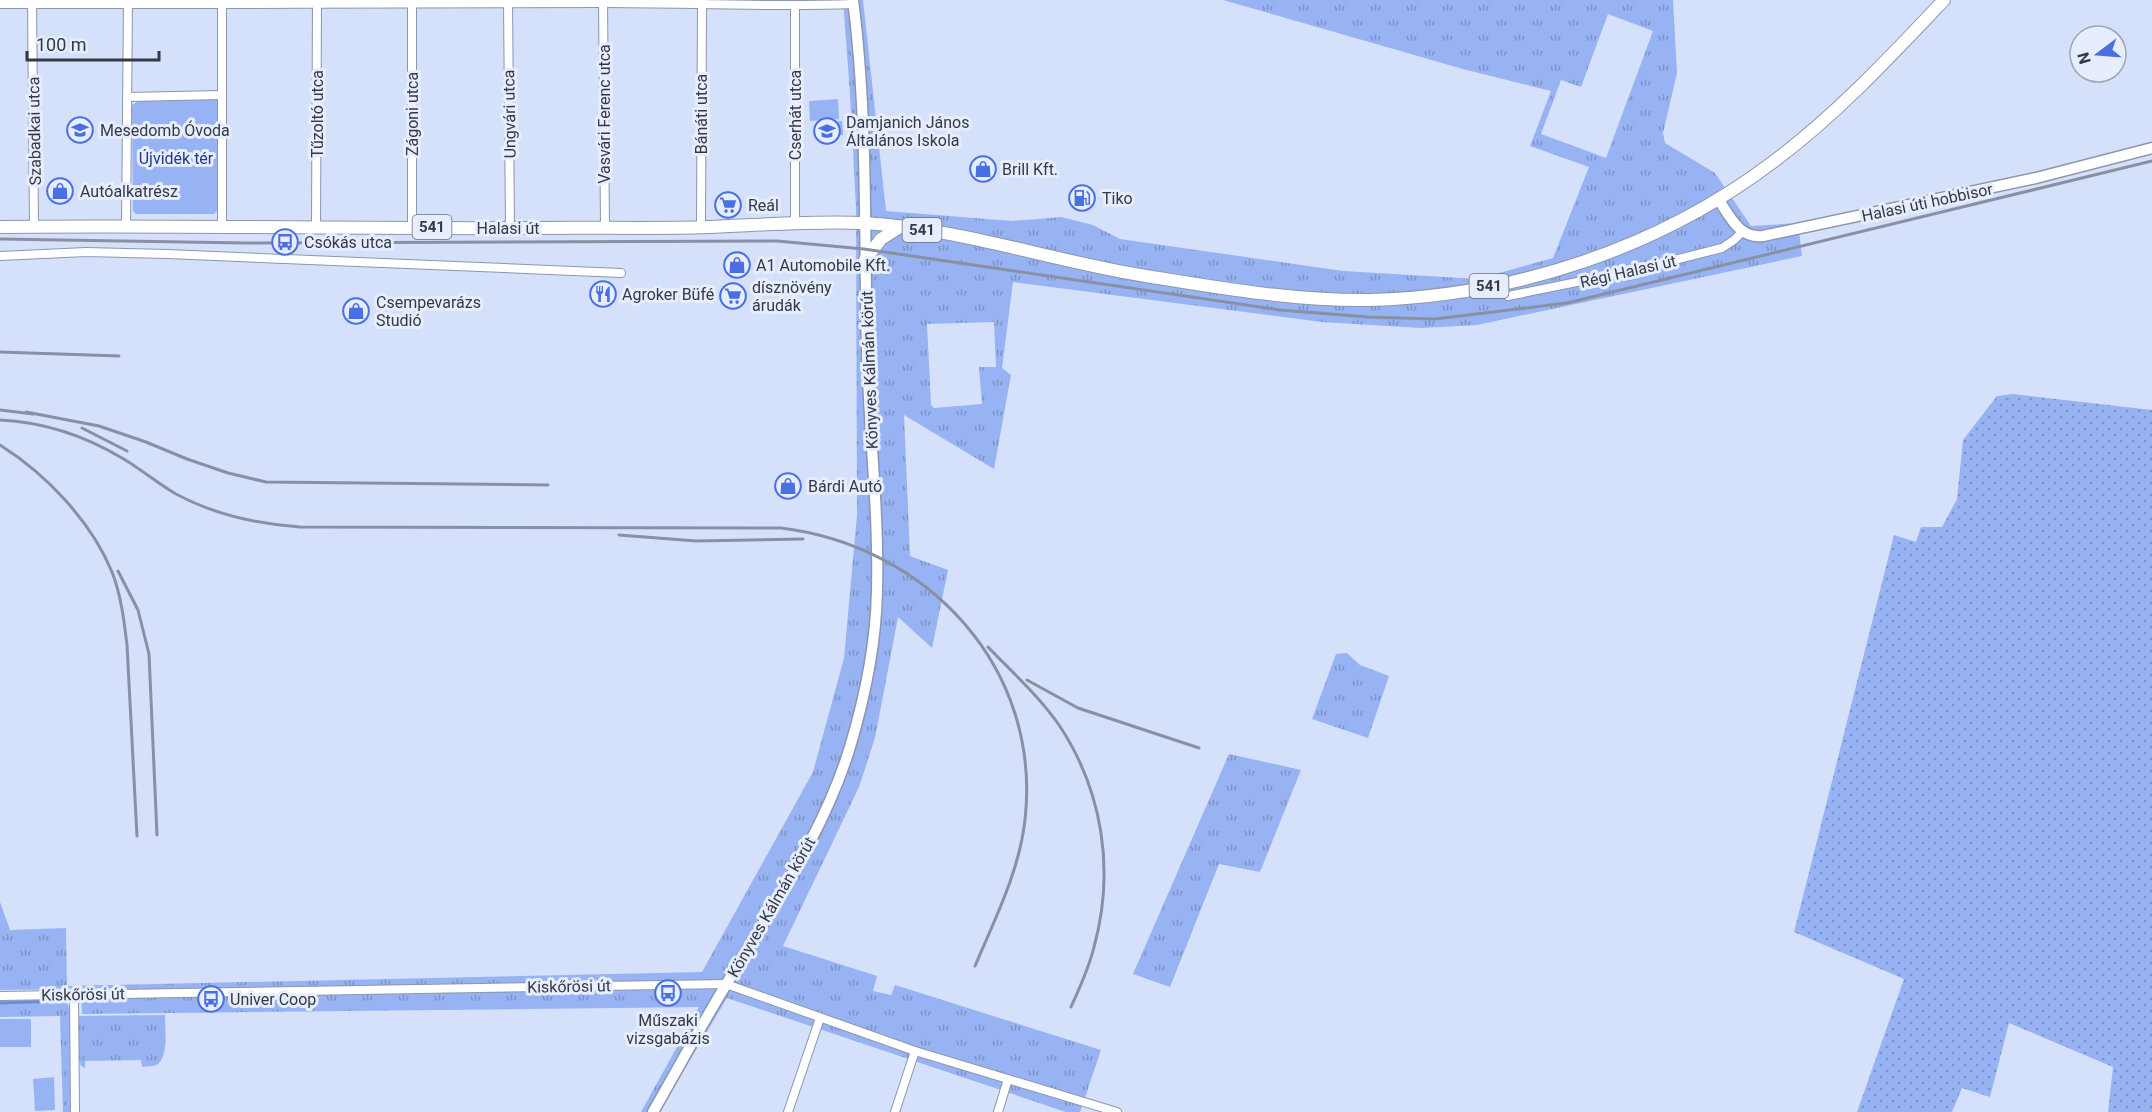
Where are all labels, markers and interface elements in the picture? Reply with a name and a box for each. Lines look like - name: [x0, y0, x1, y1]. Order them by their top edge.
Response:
- scale bar: [27, 24, 159, 62]
- north arrow: [2068, 24, 2128, 84]
- text: 100 m: [36, 34, 87, 55]
- street label: Vasvári Ferenc utca: [595, 44, 614, 184]
- text: N: [2073, 50, 2095, 66]
- street label: Ungvári utca: [499, 69, 520, 159]
- street label: Tűzoltó utca: [308, 70, 327, 158]
- street label: Cserhát utca: [786, 70, 805, 160]
- street label: Zágoni utca: [403, 72, 422, 156]
- street label: Bánáti utca: [692, 74, 711, 154]
- street label: Szabadkai utca: [24, 77, 45, 185]
- place label: Damjanich János Általános Iskola: [846, 113, 969, 150]
- school or university icon: Mesedomb Óvoda: [65, 115, 95, 145]
- school or university icon: Damjanich János Általános Iskola: [812, 116, 842, 146]
- place label: Mesedomb Óvoda: [100, 120, 230, 140]
- park label: Újvidék tér: [139, 149, 214, 168]
- shop icon: Brill Kft.: [968, 154, 998, 184]
- place label: Brill Kft.: [1002, 160, 1058, 179]
- shop icon: Autóalkatrész: [45, 176, 75, 206]
- street label: Halasi úti hobbisor: [1860, 179, 1995, 226]
- place label: Autóalkatrész: [80, 182, 178, 201]
- fuel station icon: Tiko: [1067, 183, 1097, 213]
- place label: Tiko: [1102, 189, 1133, 208]
- supermarket icon: Reál: [713, 190, 743, 220]
- place label: Reál: [748, 196, 779, 215]
- road number: 541: [412, 215, 452, 239]
- road number: 541: [902, 218, 942, 242]
- street label: Halasi út: [477, 219, 539, 238]
- bus stop icon: Csókás utca: [270, 227, 300, 257]
- place label: Csókás utca: [304, 233, 392, 252]
- shop icon: A1 Automobile Kft.: [722, 250, 752, 280]
- street label: Régi Halasi út: [1578, 251, 1678, 292]
- place label: A1 Automobile Kft.: [756, 256, 890, 275]
- road number: 541: [1470, 274, 1508, 298]
- place label: dísznövény árudák: [752, 278, 832, 315]
- restaurant icon: Agroker Büfé: [588, 279, 618, 309]
- supermarket icon: dísznövény árudák: [718, 281, 748, 311]
- place label: Agroker Büfé: [622, 285, 714, 304]
- street label: Könyves Kálmán körút: [857, 290, 882, 450]
- place label: Csempevarázs Studió: [376, 293, 481, 330]
- shop icon: Csempevarázs Studió: [341, 296, 371, 326]
- shop icon: Bárdi Autó: [773, 471, 803, 501]
- place label: Bárdi Autó: [808, 477, 882, 496]
- street label: Könyves Kálmán körút: [724, 834, 819, 981]
- street label: Kiskőrösi út: [527, 976, 611, 997]
- bus stop icon: Műszaki vizsgabázis: [653, 978, 683, 1008]
- street label: Kiskőrösi út: [41, 984, 125, 1005]
- bus stop icon: Univer Coop: [196, 984, 226, 1014]
- place label: Univer Coop: [230, 990, 316, 1009]
- place label: Műszaki vizsgabázis: [626, 1011, 710, 1048]

